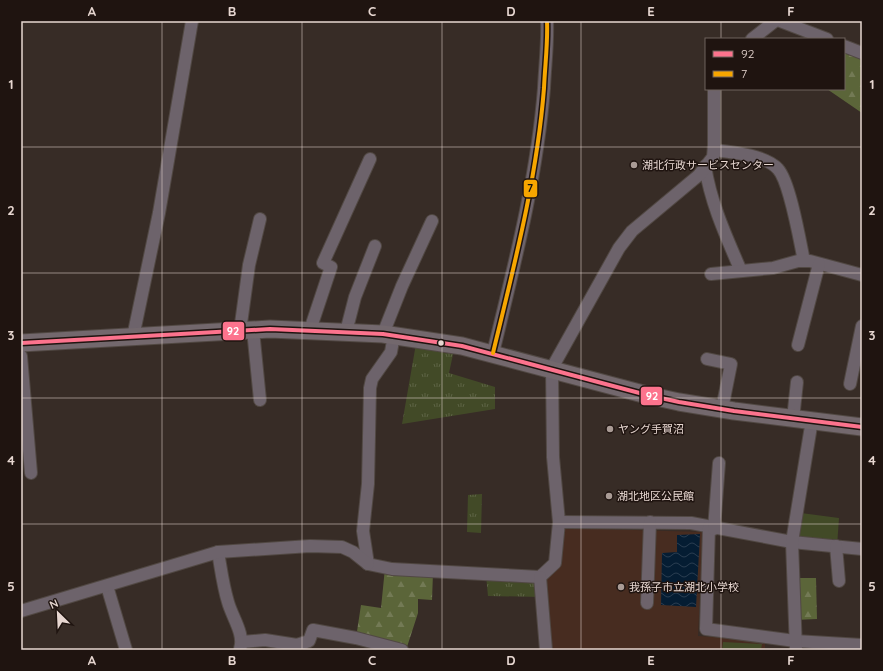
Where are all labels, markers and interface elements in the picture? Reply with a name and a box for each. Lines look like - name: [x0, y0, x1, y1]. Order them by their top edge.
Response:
- text: A: [88, 3, 97, 19]
- text: B: [228, 3, 236, 19]
- text: C: [368, 3, 376, 19]
- text: D: [506, 3, 516, 19]
- text: E: [647, 3, 655, 19]
- text: F: [787, 3, 795, 19]
- legend: [705, 38, 845, 90]
- text: 92: [741, 46, 755, 61]
- text: 7: [741, 66, 747, 81]
- text: 1: [8, 76, 14, 92]
- text: 1: [869, 76, 875, 92]
- place label: 湖北行政サービスセンター: [642, 158, 774, 172]
- marker: 湖北行政サービスセンター: [629, 160, 639, 170]
- line badge: 7: [523, 179, 538, 198]
- text: 7: [527, 181, 533, 195]
- text: 2: [7, 202, 15, 218]
- text: 2: [868, 202, 876, 218]
- line badge: 92: [222, 321, 245, 341]
- text: 92: [227, 324, 239, 338]
- text: 3: [8, 327, 15, 343]
- text: 3: [869, 327, 876, 343]
- unlabelled marker: [436, 338, 446, 348]
- line badge: 92: [640, 386, 663, 406]
- text: 92: [646, 389, 658, 403]
- place label: ヤング手賀沼: [618, 422, 684, 436]
- marker: ヤング手賀沼: [605, 424, 615, 434]
- text: 4: [7, 452, 15, 468]
- text: 4: [868, 452, 876, 468]
- place label: 湖北地区公民館: [617, 489, 694, 503]
- marker: 湖北地区公民館: [604, 491, 614, 501]
- text: 5: [7, 578, 15, 594]
- text: 5: [868, 578, 876, 594]
- place label: 我孫子市立湖北小学校: [629, 580, 739, 594]
- marker: 我孫子市立湖北小学校: [616, 582, 626, 592]
- north arrow: [38, 593, 78, 633]
- text: N: [47, 596, 60, 612]
- text: A: [88, 652, 97, 668]
- text: B: [228, 652, 236, 668]
- text: C: [368, 652, 376, 668]
- text: D: [506, 652, 516, 668]
- text: E: [647, 652, 655, 668]
- text: F: [787, 652, 795, 668]

